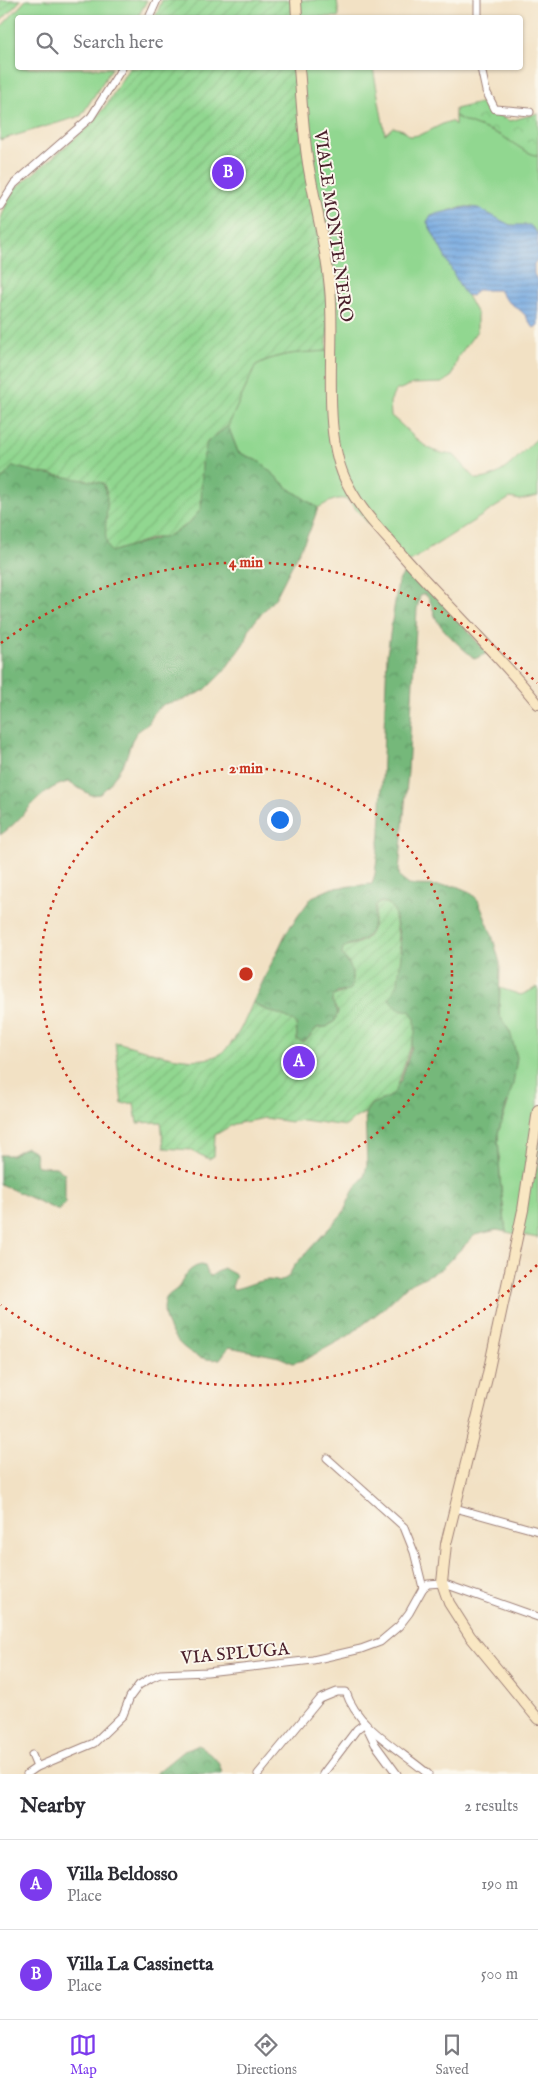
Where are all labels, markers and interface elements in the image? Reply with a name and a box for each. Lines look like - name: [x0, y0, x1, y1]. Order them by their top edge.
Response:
- search box: [15, 15, 523, 70]
- icon: search: [33, 29, 61, 57]
- text: Search here: [73, 31, 164, 55]
- street label: VIALE MONTE NERO: [308, 128, 357, 324]
- pin: B: [212, 154, 244, 192]
- text: 4 min: [229, 553, 263, 572]
- text: 2 min: [229, 759, 263, 778]
- your location: [267, 807, 293, 833]
- centre of rings: [237, 965, 255, 983]
- pin: A: [283, 1043, 315, 1081]
- street label: VIA SPLUGA: [179, 1638, 291, 1671]
- text: Nearby: [20, 1793, 85, 1820]
- text: 2 results: [464, 1797, 518, 1817]
- text: Villa Beldosso: [67, 1863, 178, 1887]
- text: A: [31, 1875, 41, 1895]
- text: 190 m: [481, 1875, 518, 1895]
- text: Place: [67, 1887, 102, 1907]
- text: Villa La Cassinetta: [67, 1953, 213, 1977]
- text: B: [31, 1965, 41, 1985]
- text: 500 m: [481, 1965, 518, 1985]
- text: Place: [67, 1977, 102, 1997]
- tab: Map: [69, 2031, 97, 2079]
- tab: Directions: [236, 2031, 297, 2079]
- tab: Saved: [436, 2031, 469, 2079]

